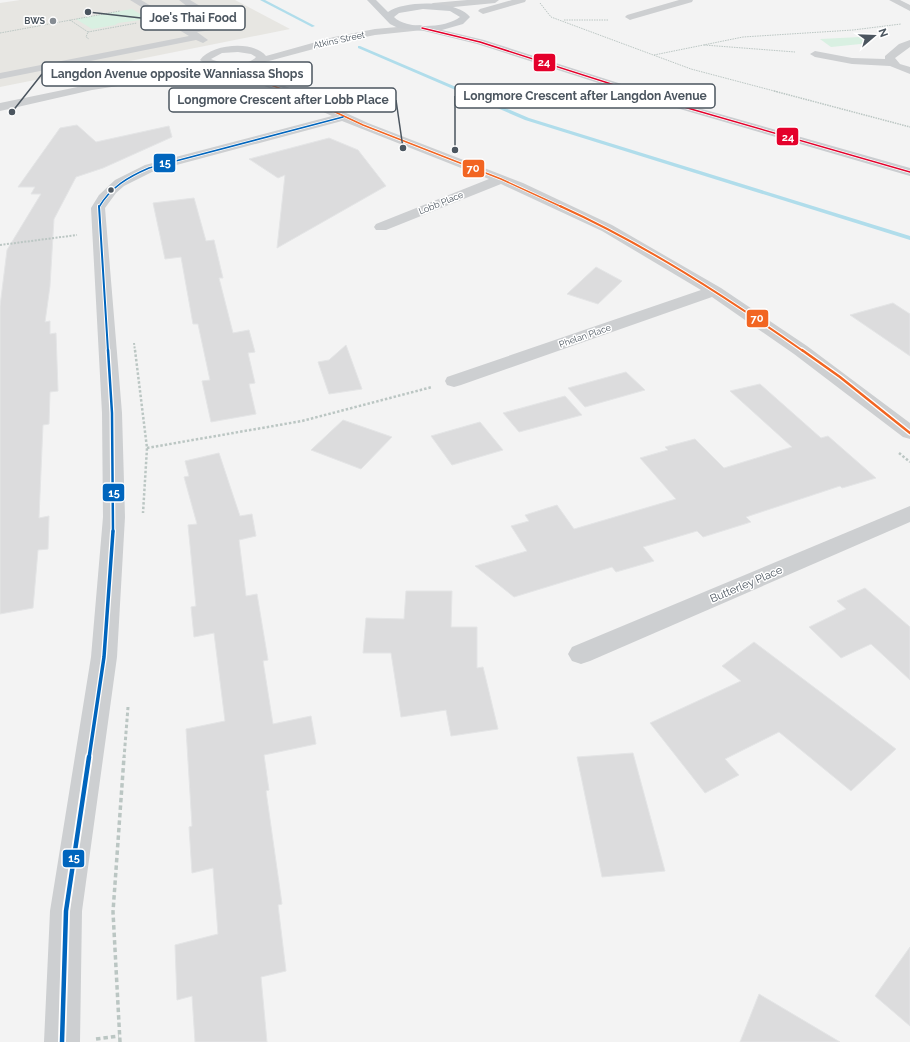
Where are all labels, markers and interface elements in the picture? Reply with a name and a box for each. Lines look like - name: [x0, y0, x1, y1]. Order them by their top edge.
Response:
- callout: Joe's Thai Food: [141, 6, 245, 30]
- text: Joe's Thai Food: [149, 11, 237, 25]
- place label: BWS: [24, 16, 45, 26]
- marker: BWS: [48, 16, 58, 26]
- north arrow: [854, 16, 894, 56]
- text: N: [875, 27, 890, 39]
- street label: Atkins Street: [312, 30, 366, 50]
- line badge: 24: [533, 53, 556, 72]
- text: 24: [538, 56, 550, 69]
- callout: Langdon Avenue opposite Wanniassa Shops: [42, 62, 312, 86]
- text: Langdon Avenue opposite Wanniassa Shops: [51, 67, 303, 81]
- callout: Longmore Crescent after Langdon Avenue: [455, 84, 715, 108]
- callout: Longmore Crescent after Lobb Place: [169, 88, 396, 112]
- text: Longmore Crescent after Langdon Avenue: [463, 89, 707, 103]
- text: Longmore Crescent after Lobb Place: [177, 93, 389, 107]
- line badge: 24: [776, 127, 799, 146]
- text: 24: [782, 131, 794, 144]
- line badge: 15: [153, 153, 176, 173]
- text: 15: [159, 157, 171, 170]
- line badge: 70: [462, 159, 485, 178]
- text: 70: [467, 162, 480, 175]
- unlabelled marker: [106, 185, 116, 195]
- street label: Lobb Place: [417, 189, 465, 216]
- line badge: 70: [746, 309, 769, 328]
- text: 70: [751, 312, 764, 325]
- street label: Phelan Place: [558, 322, 613, 350]
- line badge: 15: [102, 483, 125, 502]
- text: 15: [108, 487, 120, 500]
- street label: Butterley Place: [708, 563, 785, 606]
- line badge: 15: [62, 849, 85, 868]
- text: 15: [68, 852, 80, 865]

